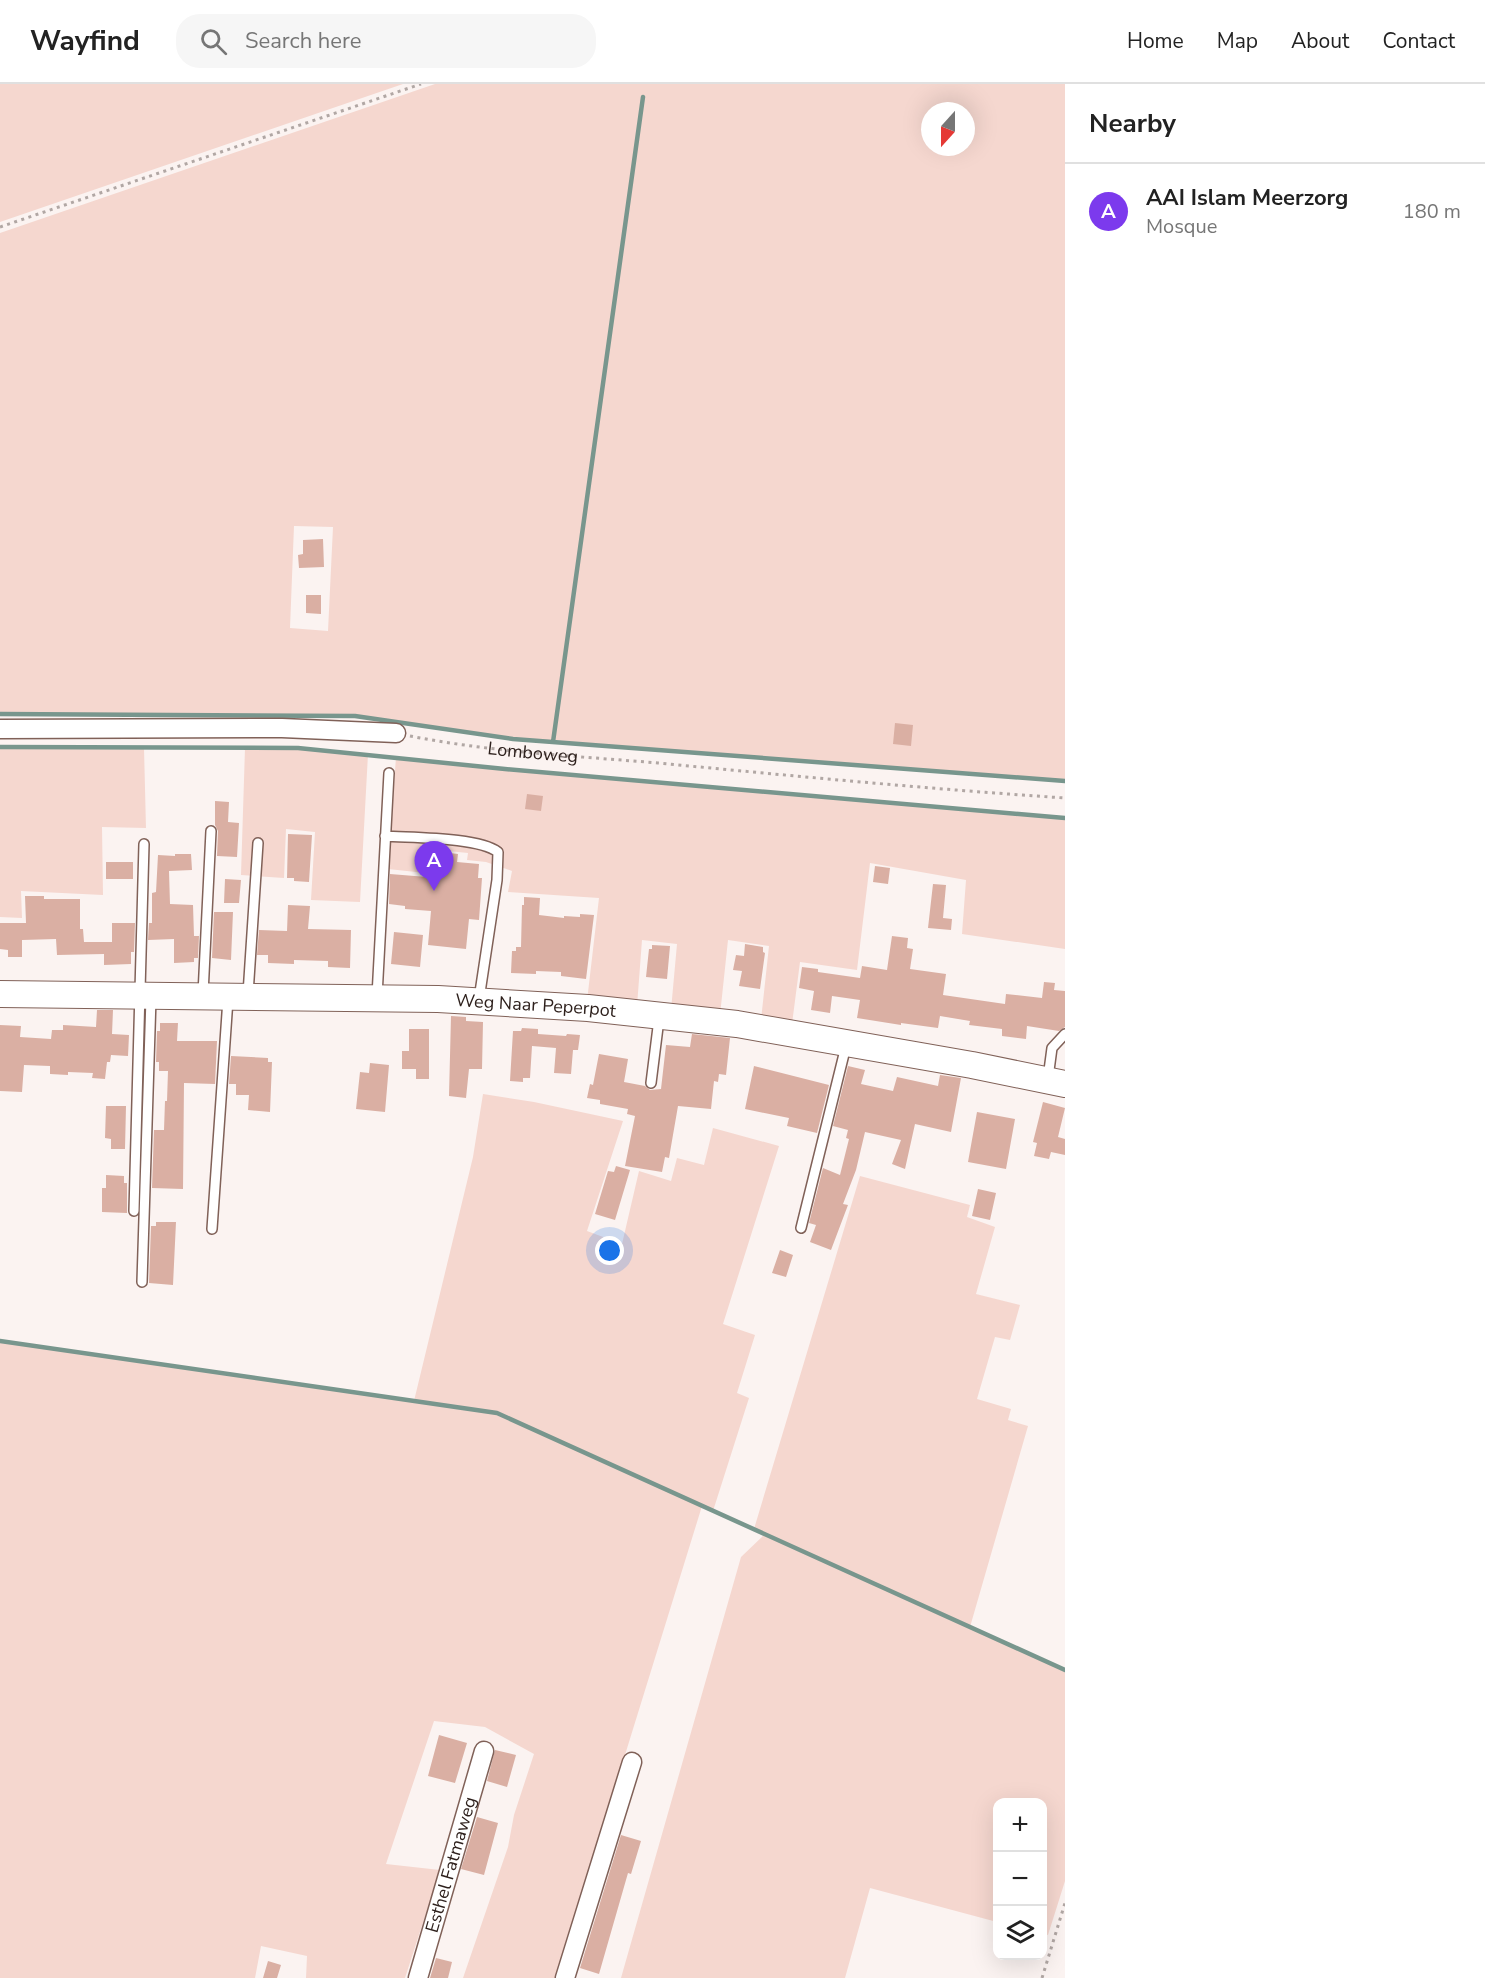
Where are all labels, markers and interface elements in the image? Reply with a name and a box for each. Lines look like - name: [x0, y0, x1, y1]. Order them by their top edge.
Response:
- search box: [176, 14, 596, 68]
- text: Wayfind: [30, 22, 140, 60]
- icon: search: [197, 25, 230, 58]
- text: Search here: [245, 26, 362, 56]
- text: Home: [1127, 27, 1184, 55]
- text: Map: [1217, 27, 1258, 55]
- text: About: [1291, 27, 1349, 55]
- text: Contact: [1382, 27, 1455, 55]
- north arrow: [921, 102, 975, 156]
- text: Nearby: [1089, 106, 1176, 141]
- text: AAI Islam Meerzorg: [1146, 183, 1348, 213]
- text: A: [1101, 198, 1116, 225]
- text: 180 m: [1403, 198, 1461, 225]
- text: Mosque: [1146, 213, 1217, 240]
- street label: Lomboweg: [486, 736, 579, 769]
- pin: A: [414, 842, 454, 891]
- street label: Weg Naar Peperpot: [455, 988, 618, 1023]
- your location: [595, 1236, 624, 1265]
- street label: Esthel Fatmaweg: [420, 1794, 482, 1935]
- map controls: [993, 1798, 1047, 1960]
- button: +: [993, 1798, 1047, 1852]
- button: −: [993, 1852, 1047, 1906]
- button: layers: [993, 1906, 1047, 1960]

